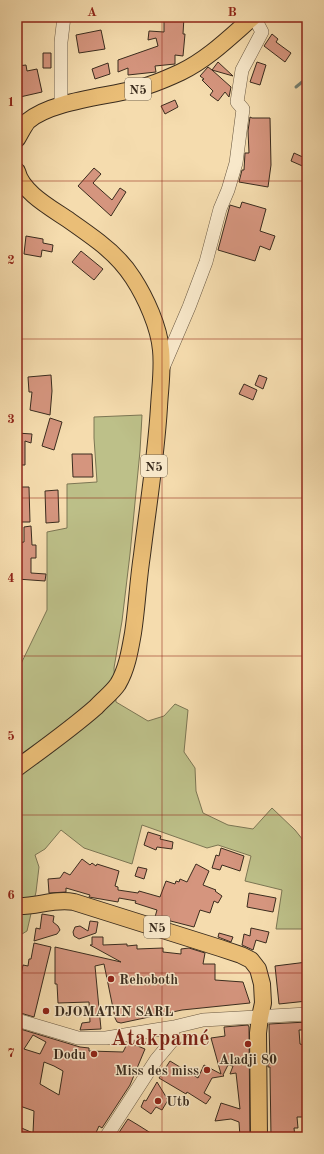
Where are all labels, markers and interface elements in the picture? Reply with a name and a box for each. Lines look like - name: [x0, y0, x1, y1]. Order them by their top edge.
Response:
- text: A: [87, 6, 97, 19]
- text: B: [227, 6, 237, 19]
- road number: N5: [125, 78, 151, 100]
- text: 1: [7, 96, 15, 109]
- text: 2: [7, 254, 15, 267]
- text: 3: [7, 413, 15, 426]
- road number: N5: [141, 455, 167, 477]
- text: 4: [7, 572, 15, 585]
- text: 5: [7, 730, 15, 743]
- text: 6: [7, 889, 15, 902]
- road number: N5: [144, 916, 170, 938]
- place label: Rehoboth: [119, 973, 178, 987]
- marker: Rehoboth: [106, 974, 116, 984]
- place label: DJOMATIN SARL: [54, 1005, 173, 1019]
- marker: DJOMATIN SARL: [41, 1006, 51, 1016]
- district label: Atakpamé: [110, 1028, 210, 1050]
- marker: Aladji 80: [243, 1039, 253, 1049]
- text: 7: [7, 1047, 15, 1060]
- place label: Dodu: [53, 1048, 86, 1062]
- marker: Dodu: [89, 1049, 99, 1059]
- place label: Aladji 80: [219, 1053, 277, 1067]
- place label: Miss des miss: [115, 1064, 199, 1078]
- marker: Miss des miss: [202, 1065, 212, 1075]
- place label: Utb: [166, 1095, 190, 1109]
- marker: Utb: [153, 1096, 163, 1106]

